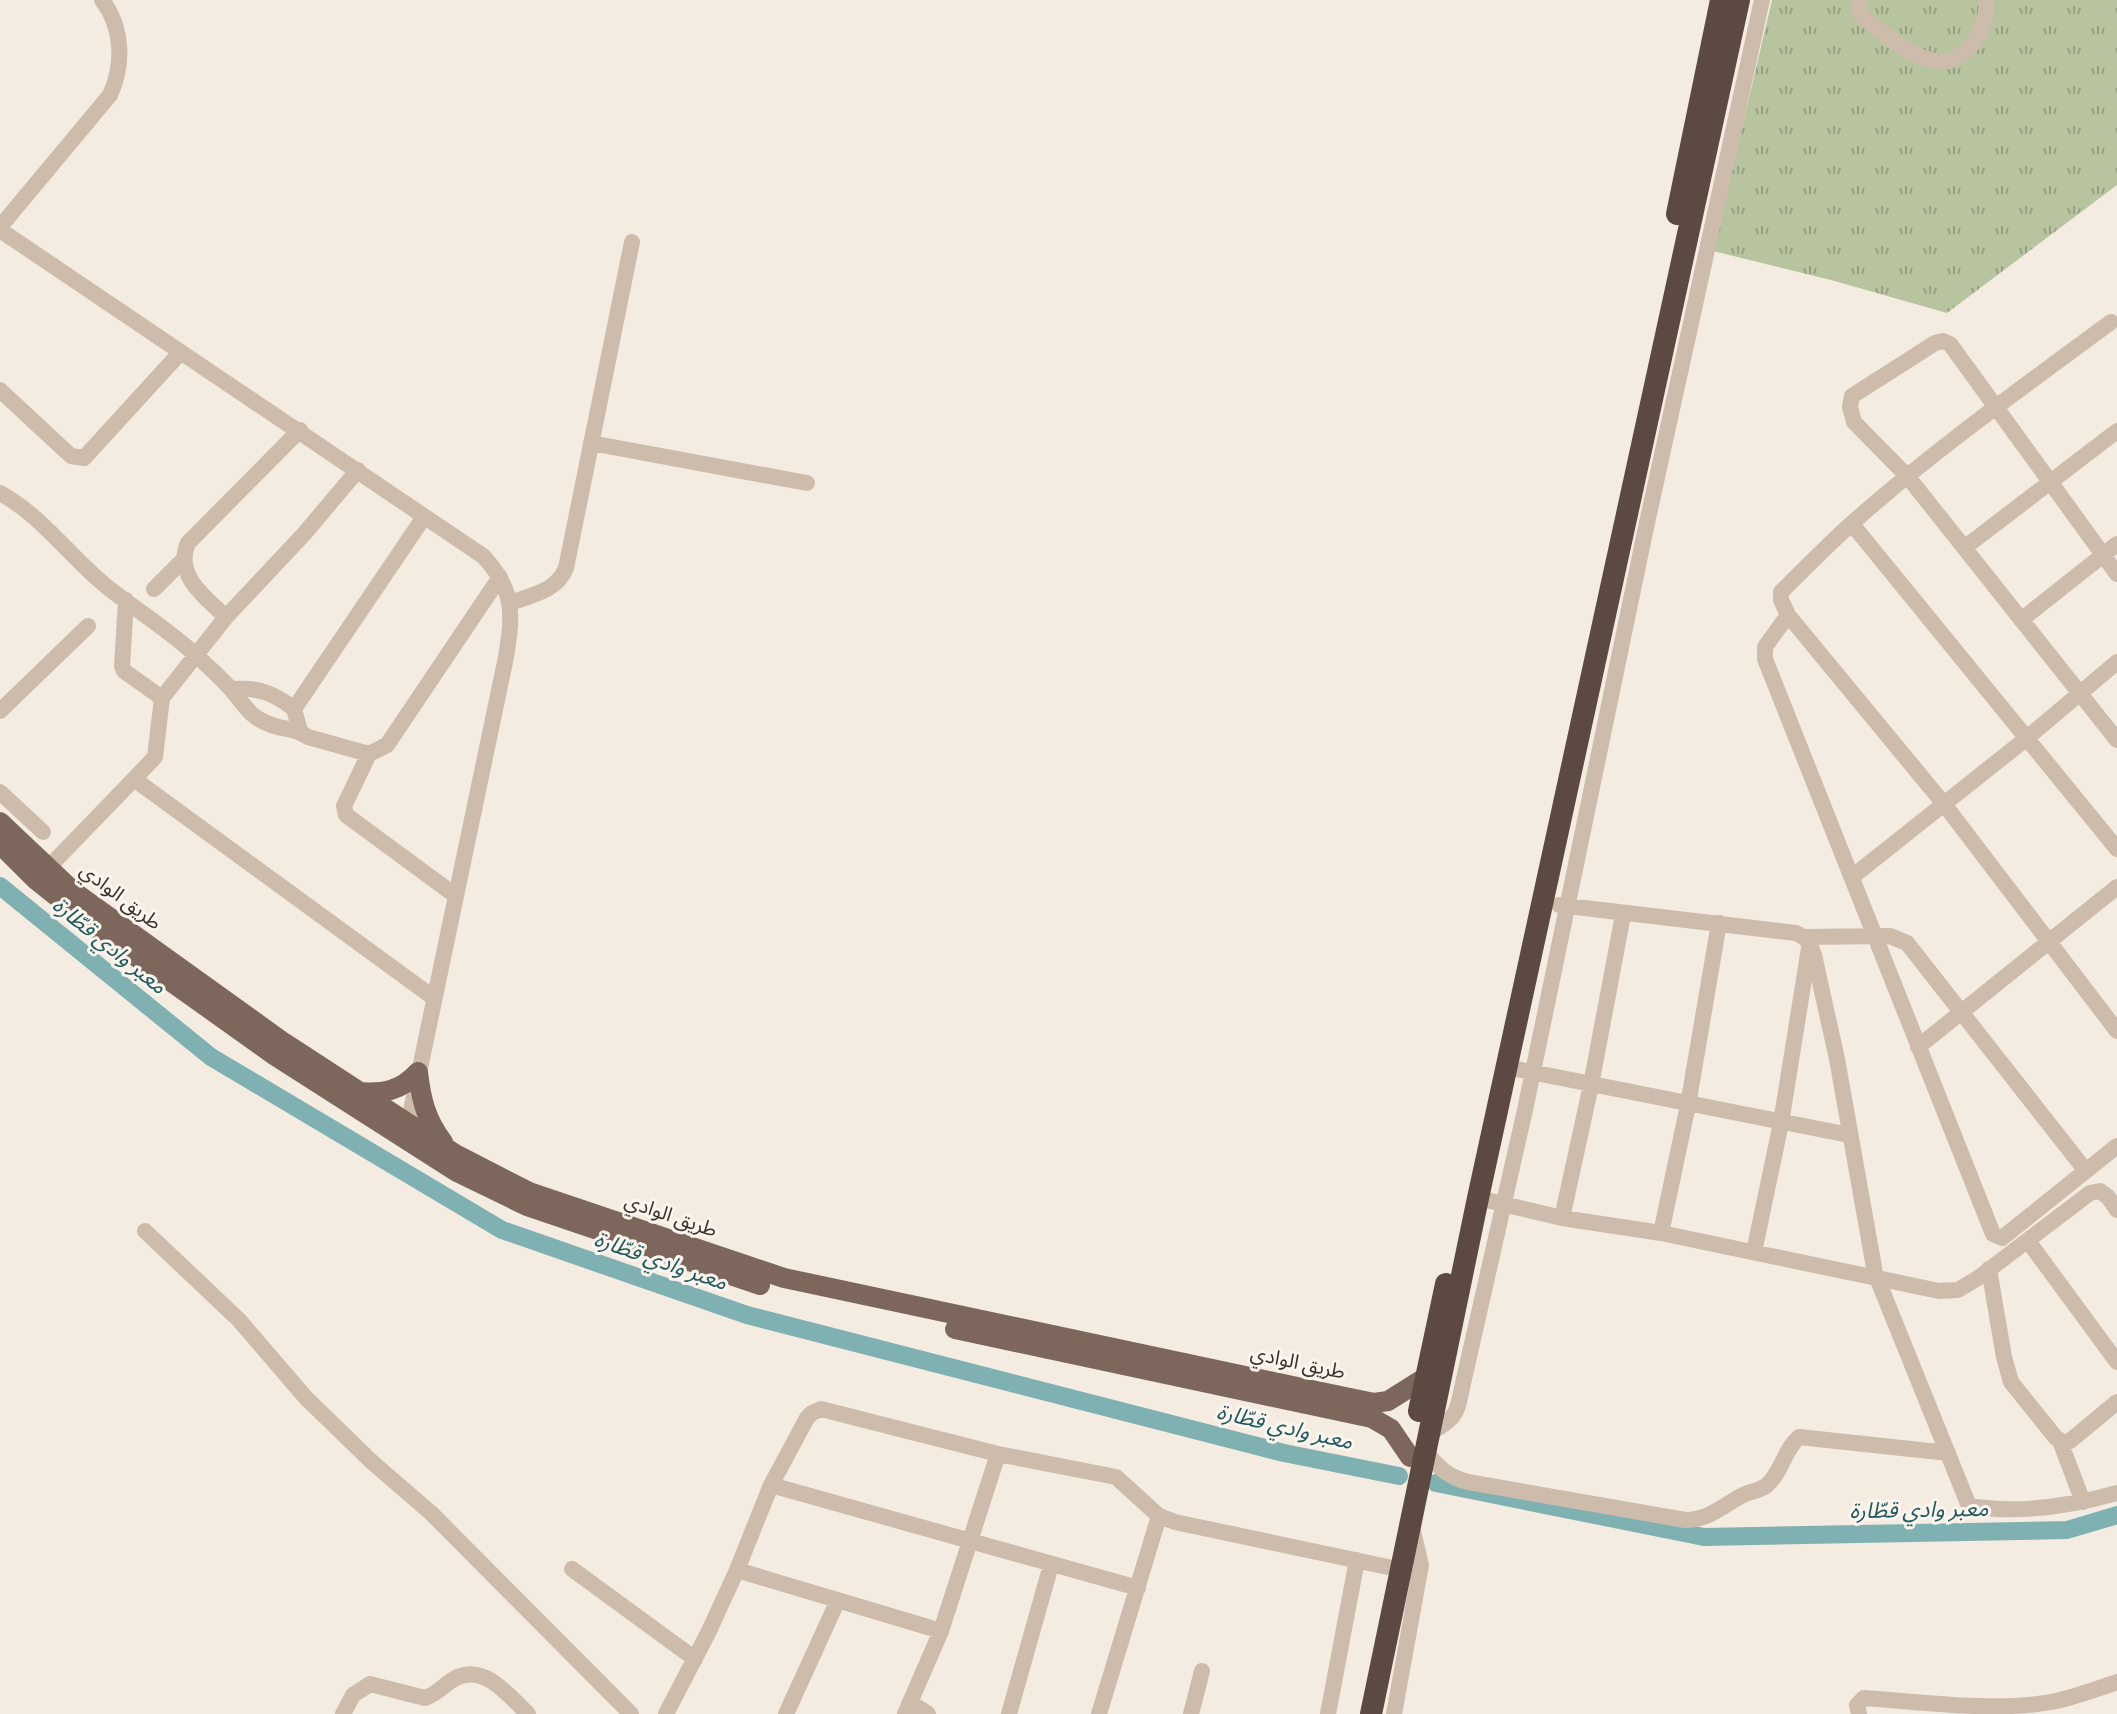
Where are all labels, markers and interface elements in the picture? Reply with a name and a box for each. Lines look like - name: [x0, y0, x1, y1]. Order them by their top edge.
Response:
- street label: طريق الوادي: [73, 857, 167, 937]
- water label: معبر وادي قطّارة: [45, 890, 173, 1003]
- street label: طريق الوادي: [620, 1187, 721, 1245]
- water label: معبر وادي قطّارة: [589, 1224, 732, 1300]
- street label: طريق الوادي: [1248, 1339, 1348, 1387]
- water label: معبر وادي قطّارة: [1213, 1397, 1356, 1459]
- water label: معبر وادي قطّارة: [1849, 1494, 1989, 1528]

